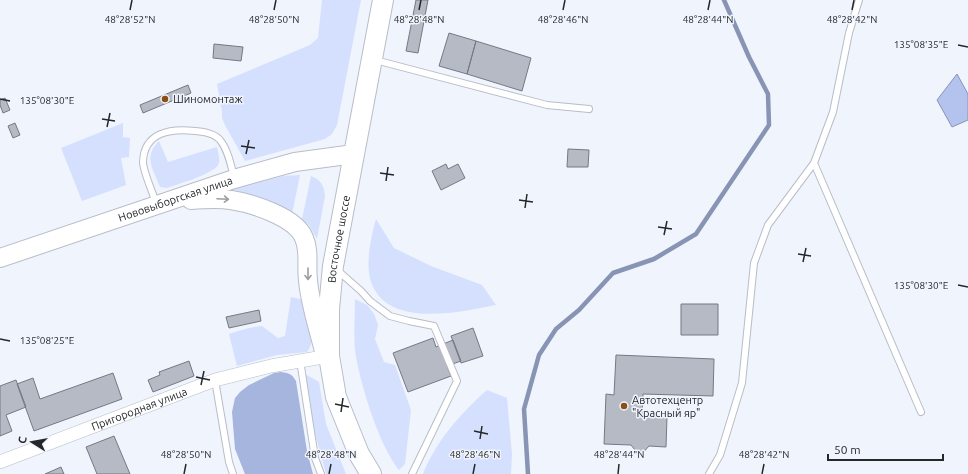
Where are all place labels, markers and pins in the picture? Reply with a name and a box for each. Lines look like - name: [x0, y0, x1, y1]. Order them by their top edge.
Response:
- place label: Шиномонтаж: [173, 93, 243, 105]
- marker: Шиномонтаж: [160, 94, 170, 104]
- place label: Автотехцентр "Красный яр": [632, 394, 703, 419]
- marker: Автотехцентр "Красный яр": [619, 401, 629, 411]

